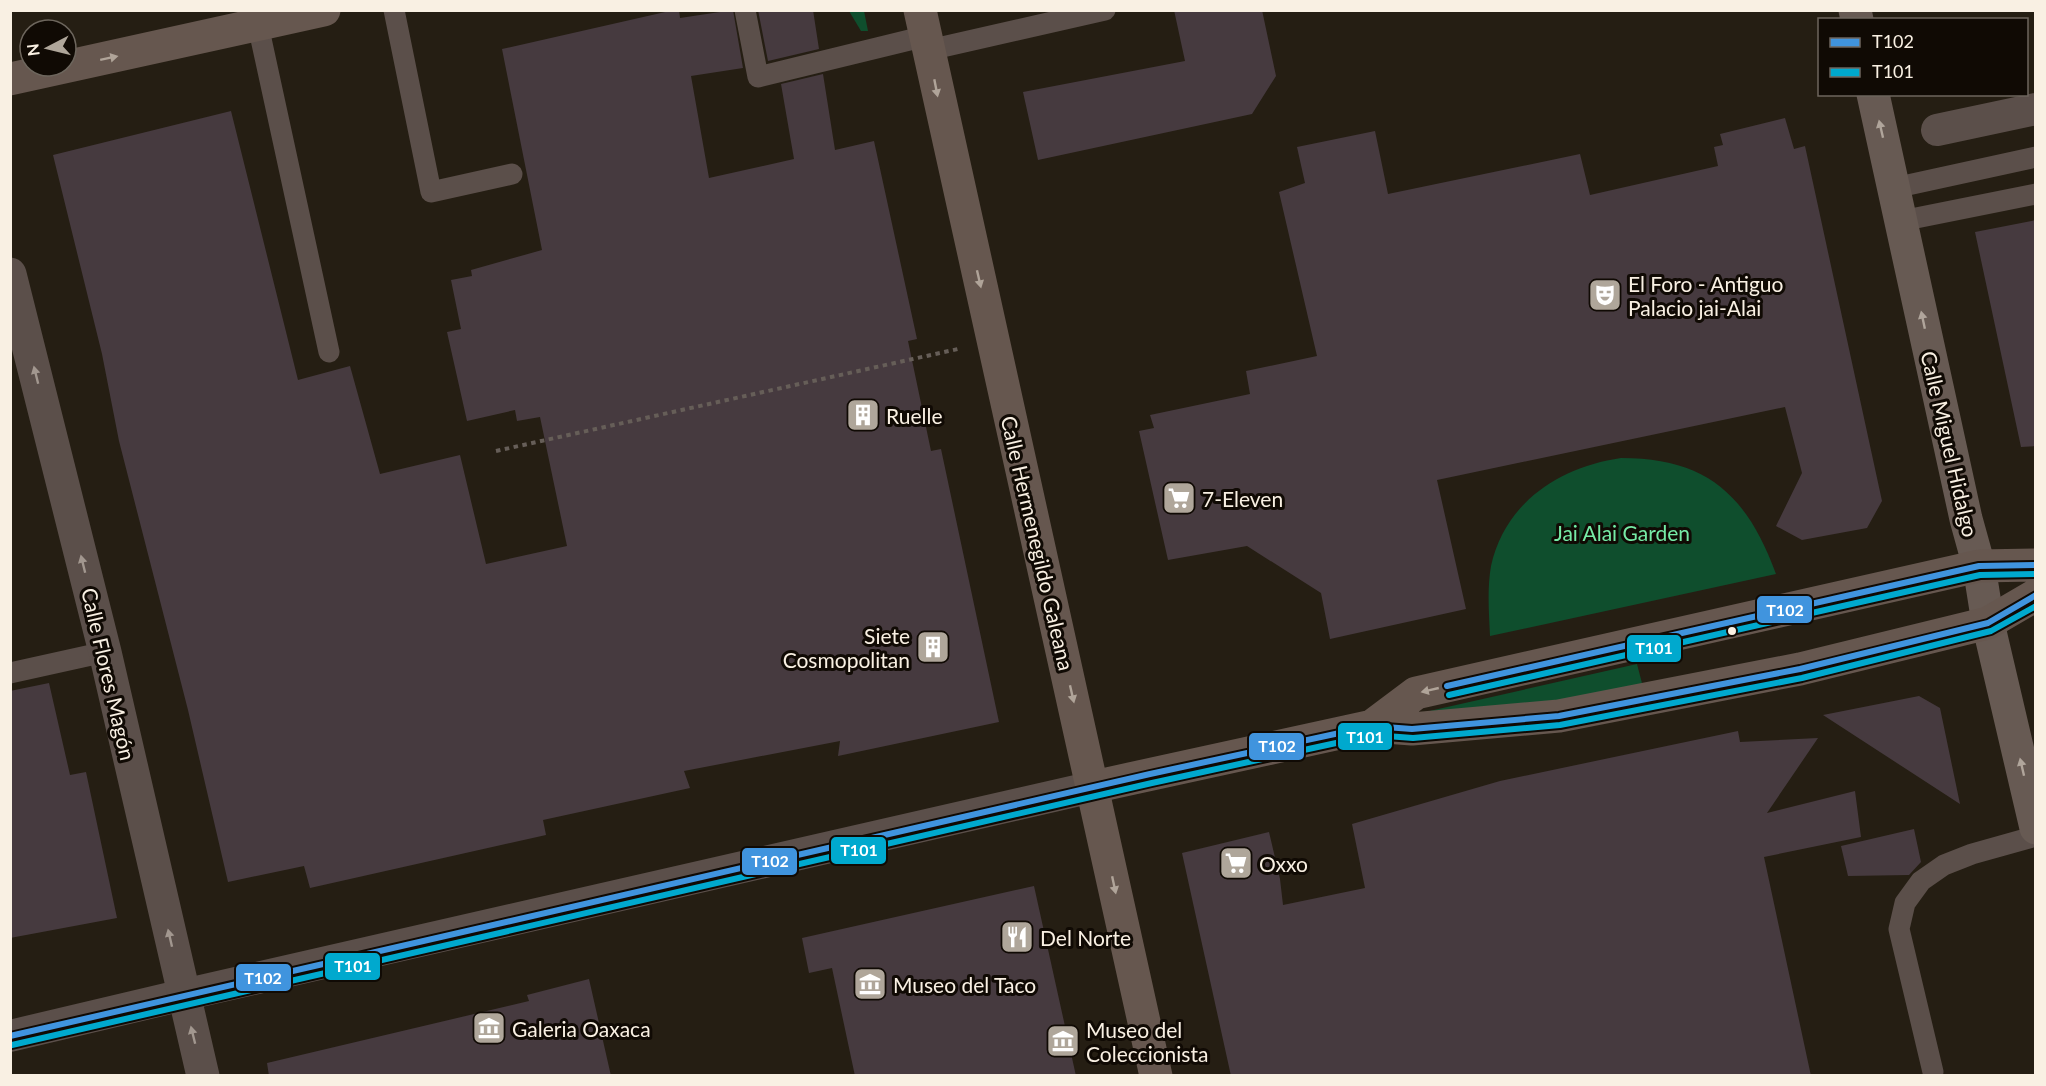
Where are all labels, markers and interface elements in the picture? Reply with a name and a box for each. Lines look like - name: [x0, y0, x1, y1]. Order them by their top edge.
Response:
- north arrow: [18, 18, 78, 78]
- legend: [1818, 18, 2028, 96]
- text: T102: [1872, 30, 1914, 52]
- text: N: [22, 43, 43, 57]
- one-way arrow: [99, 52, 118, 62]
- text: T101: [1872, 60, 1914, 82]
- one-way arrow: [932, 79, 942, 98]
- one-way arrow: [1875, 120, 1885, 139]
- one-way arrow: [975, 269, 984, 288]
- place label: El Foro - Antiguo Palacio jai-Alai: [1628, 271, 1784, 320]
- theatre icon: El Foro - Antiguo Palacio jai-Alai: [1587, 277, 1623, 313]
- one-way arrow: [1917, 310, 1927, 329]
- street label: Calle Miguel Hidalgo: [1916, 349, 1984, 539]
- one-way arrow: [30, 366, 40, 384]
- building icon: Ruelle: [845, 397, 881, 433]
- place label: Ruelle: [886, 403, 943, 428]
- street label: Calle Hermenegildo Galeana: [996, 413, 1080, 673]
- supermarket icon: 7-Eleven: [1161, 480, 1197, 516]
- place label: 7-Eleven: [1202, 486, 1283, 511]
- park label: Jai Alai Garden: [1554, 520, 1690, 545]
- one-way arrow: [78, 555, 88, 573]
- street label: Calle Flores Magón: [77, 585, 141, 763]
- line badge: T102: [1756, 595, 1813, 624]
- text: T102: [1766, 600, 1804, 619]
- place label: Siete Cosmopolitan: [783, 623, 910, 672]
- unlabelled marker: [1726, 625, 1738, 637]
- building icon: Siete Cosmopolitan: [915, 629, 951, 665]
- line badge: T101: [1626, 634, 1682, 663]
- text: T101: [1635, 638, 1673, 657]
- one-way arrow: [1068, 685, 1077, 704]
- one-way arrow: [1420, 686, 1439, 695]
- line badge: T101: [1337, 722, 1393, 751]
- text: T101: [1346, 727, 1384, 746]
- line badge: T102: [1248, 732, 1305, 761]
- text: T102: [1258, 736, 1296, 755]
- one-way arrow: [2016, 758, 2026, 777]
- line badge: T101: [830, 836, 887, 865]
- text: T101: [840, 840, 878, 859]
- supermarket icon: Oxxo: [1218, 845, 1254, 881]
- line badge: T102: [741, 847, 798, 876]
- text: T102: [751, 851, 789, 870]
- place label: Oxxo: [1259, 851, 1308, 876]
- one-way arrow: [1110, 875, 1119, 894]
- restaurant icon: Del Norte: [999, 919, 1035, 955]
- place label: Del Norte: [1040, 925, 1131, 950]
- one-way arrow: [165, 929, 175, 947]
- line badge: T101: [324, 952, 381, 981]
- text: T101: [334, 956, 372, 975]
- line badge: T102: [235, 963, 292, 992]
- museum icon: Museo del Taco: [852, 966, 888, 1002]
- text: T102: [244, 968, 282, 987]
- place label: Museo del Taco: [893, 972, 1036, 997]
- museum icon: Galeria Oaxaca: [471, 1010, 507, 1046]
- place label: Galeria Oaxaca: [512, 1016, 651, 1041]
- place label: Museo del Coleccionista: [1086, 1017, 1208, 1066]
- museum icon: Museo del Coleccionista: [1045, 1023, 1081, 1059]
- one-way arrow: [188, 1026, 198, 1044]

